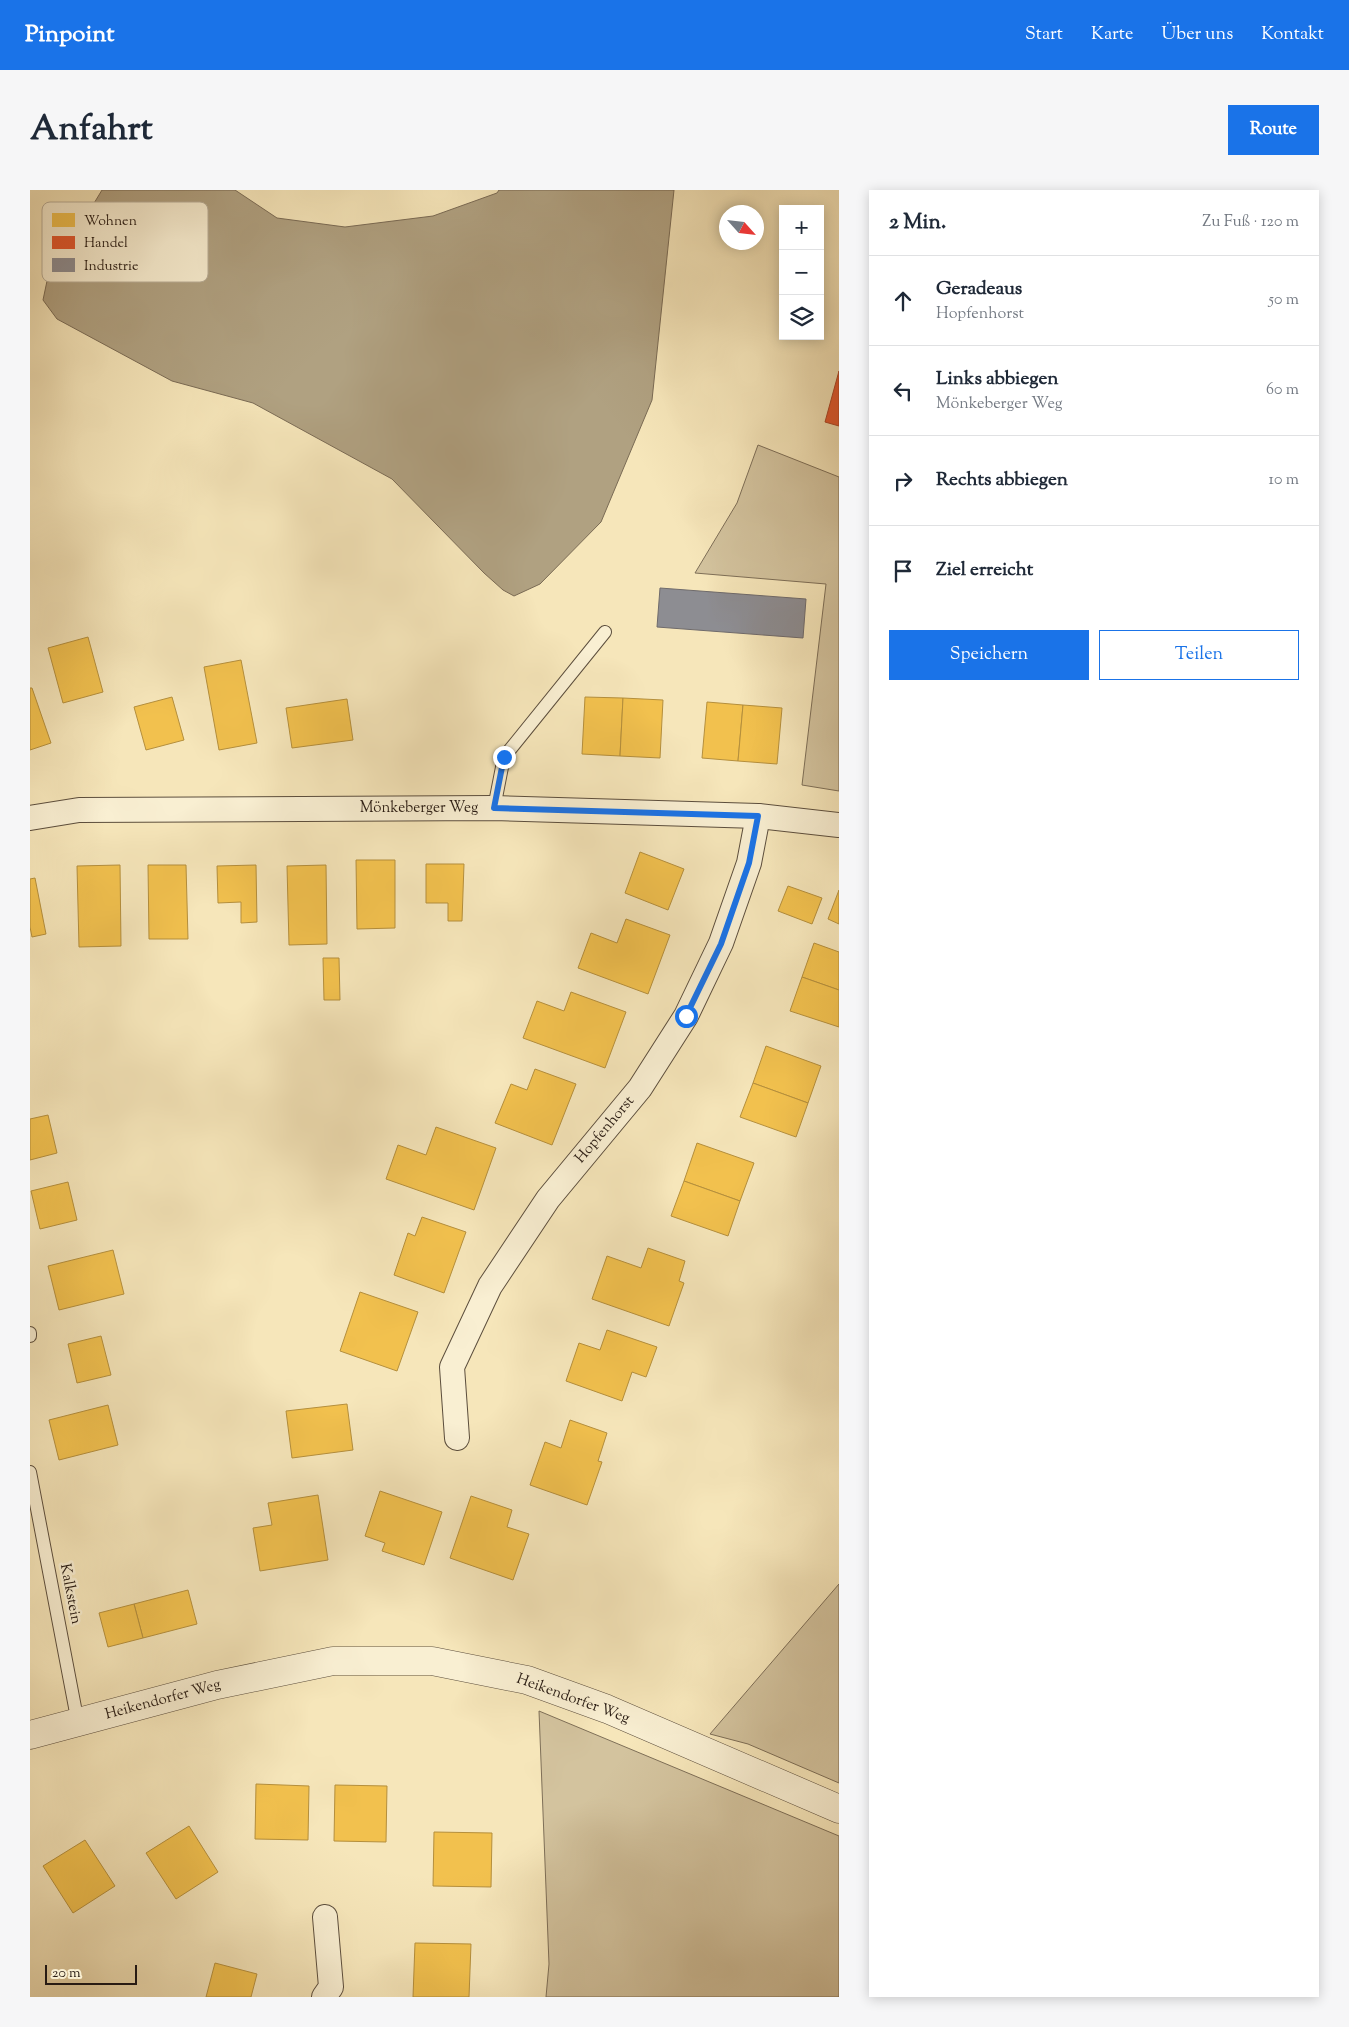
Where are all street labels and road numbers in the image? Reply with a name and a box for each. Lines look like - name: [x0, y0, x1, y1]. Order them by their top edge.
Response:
- street label: Mönkeberger Weg: [360, 798, 478, 819]
- street label: Hopfenhorst: [570, 1092, 640, 1168]
- street label: Kalkstein: [54, 1562, 86, 1626]
- street label: Heikendorfer Weg: [513, 1669, 633, 1729]
- street label: Heikendorfer Weg: [103, 1674, 223, 1726]

